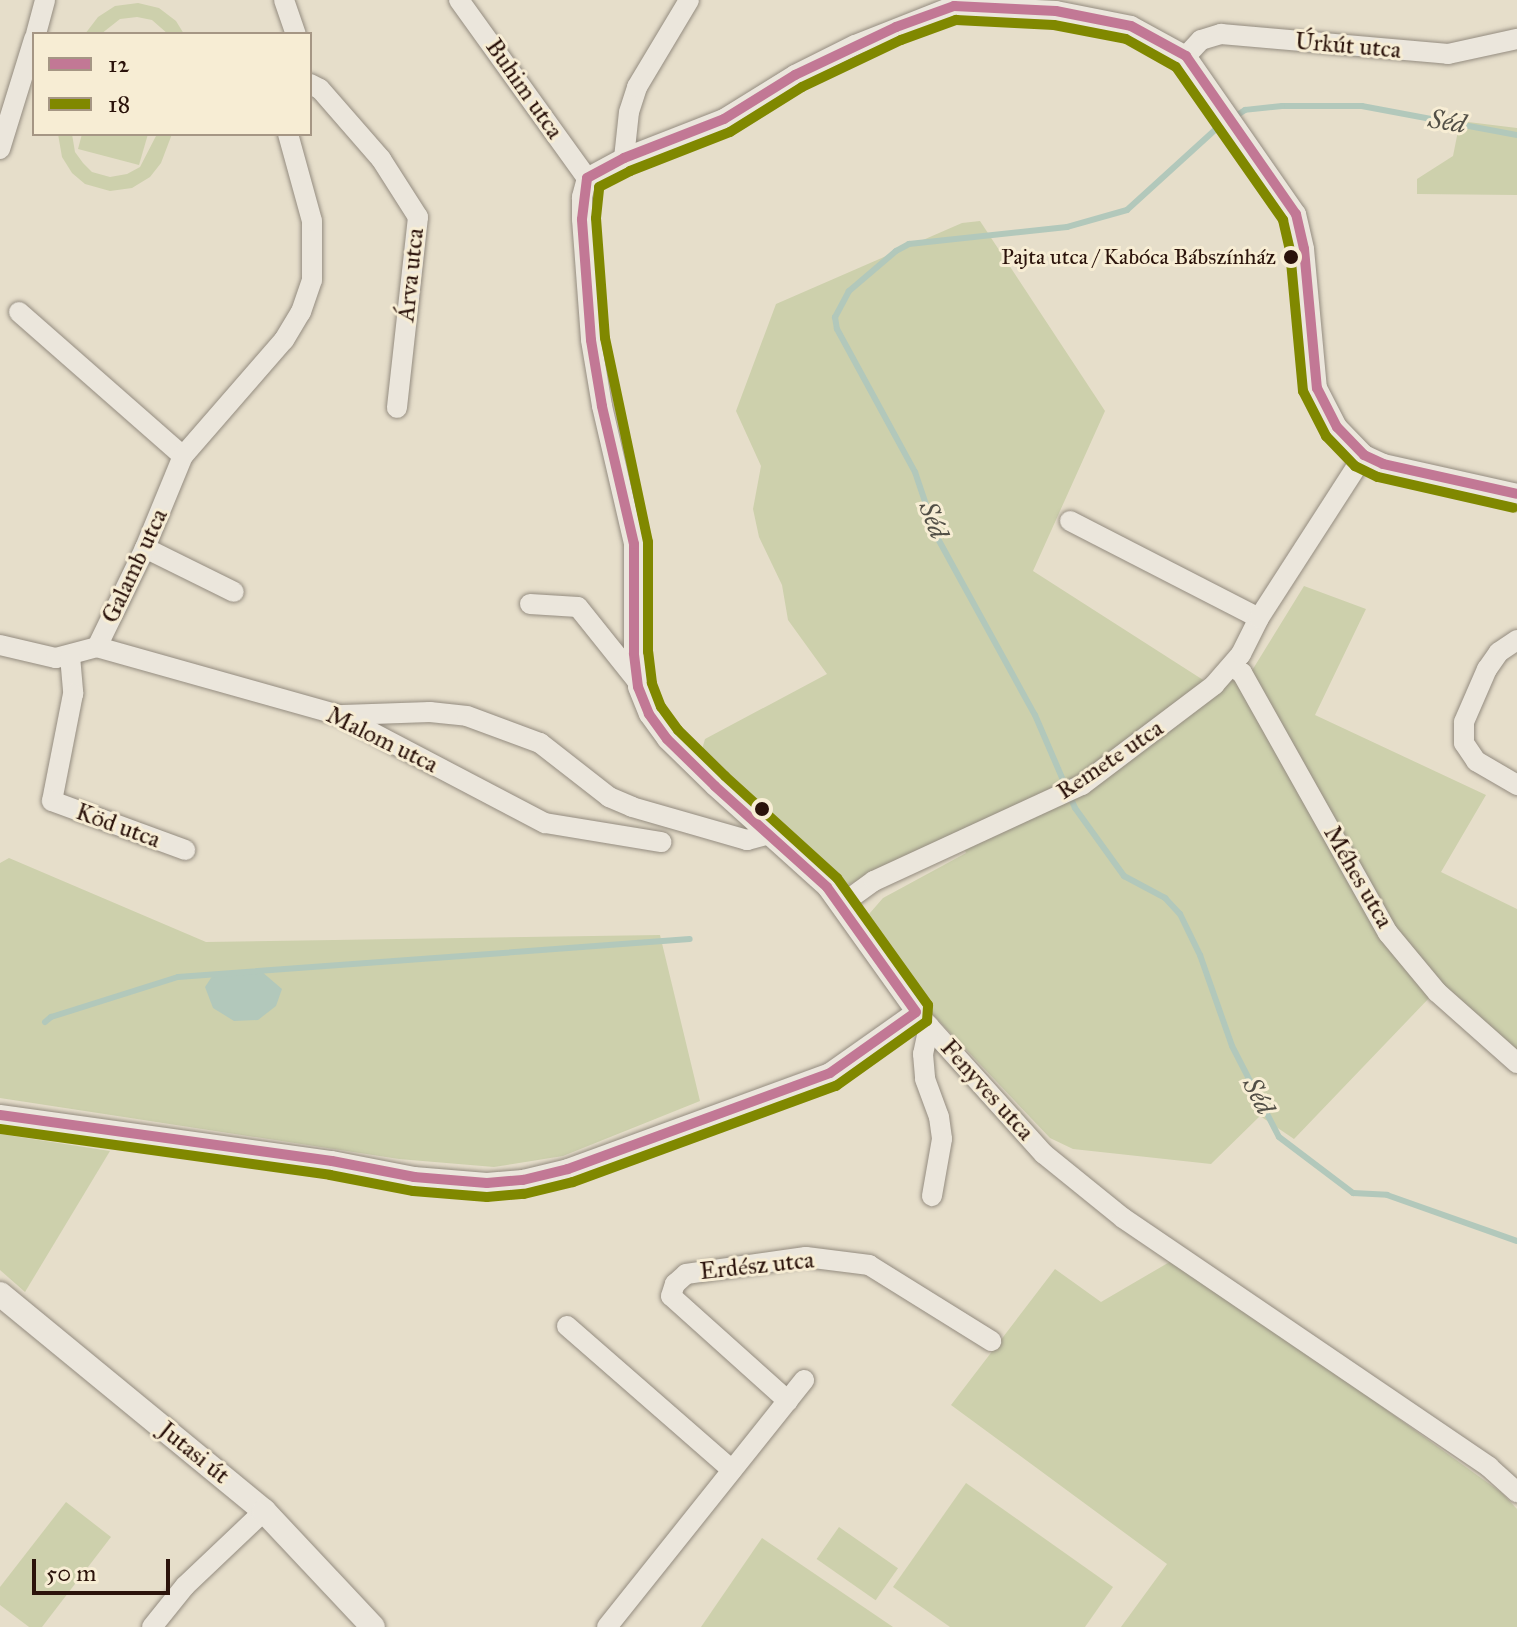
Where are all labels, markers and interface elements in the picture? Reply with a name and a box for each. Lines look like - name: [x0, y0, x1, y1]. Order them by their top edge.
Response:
- street label: Úrkút utca: [1294, 27, 1402, 65]
- legend: [32, 32, 312, 136]
- street label: Buhim utca: [479, 33, 569, 145]
- text: 12: [108, 49, 129, 79]
- text: 18: [108, 89, 130, 119]
- water label: Séd: [1426, 103, 1468, 141]
- street label: Árva utca: [392, 227, 430, 323]
- place label: Pajta utca / Kabóca Bábszínház: [1001, 244, 1276, 270]
- marker: Pajta utca / Kabóca Bábszínház: [1283, 249, 1299, 265]
- water label: Séd: [912, 497, 954, 543]
- street label: Galamb utca: [96, 504, 174, 628]
- street label: Malom utca: [322, 701, 442, 779]
- street label: Remete utca: [1051, 714, 1169, 806]
- street label: Köd utca: [72, 797, 164, 855]
- unlabelled marker: [754, 801, 770, 817]
- street label: Méhes utca: [1317, 821, 1399, 933]
- street label: Fenyves utca: [934, 1034, 1040, 1146]
- water label: Séd: [1236, 1072, 1280, 1120]
- street label: Erdész utca: [698, 1246, 816, 1286]
- street label: Jutasi út: [153, 1416, 235, 1490]
- scale bar: [36, 1543, 174, 1593]
- text: 50 m: [46, 1558, 96, 1588]

